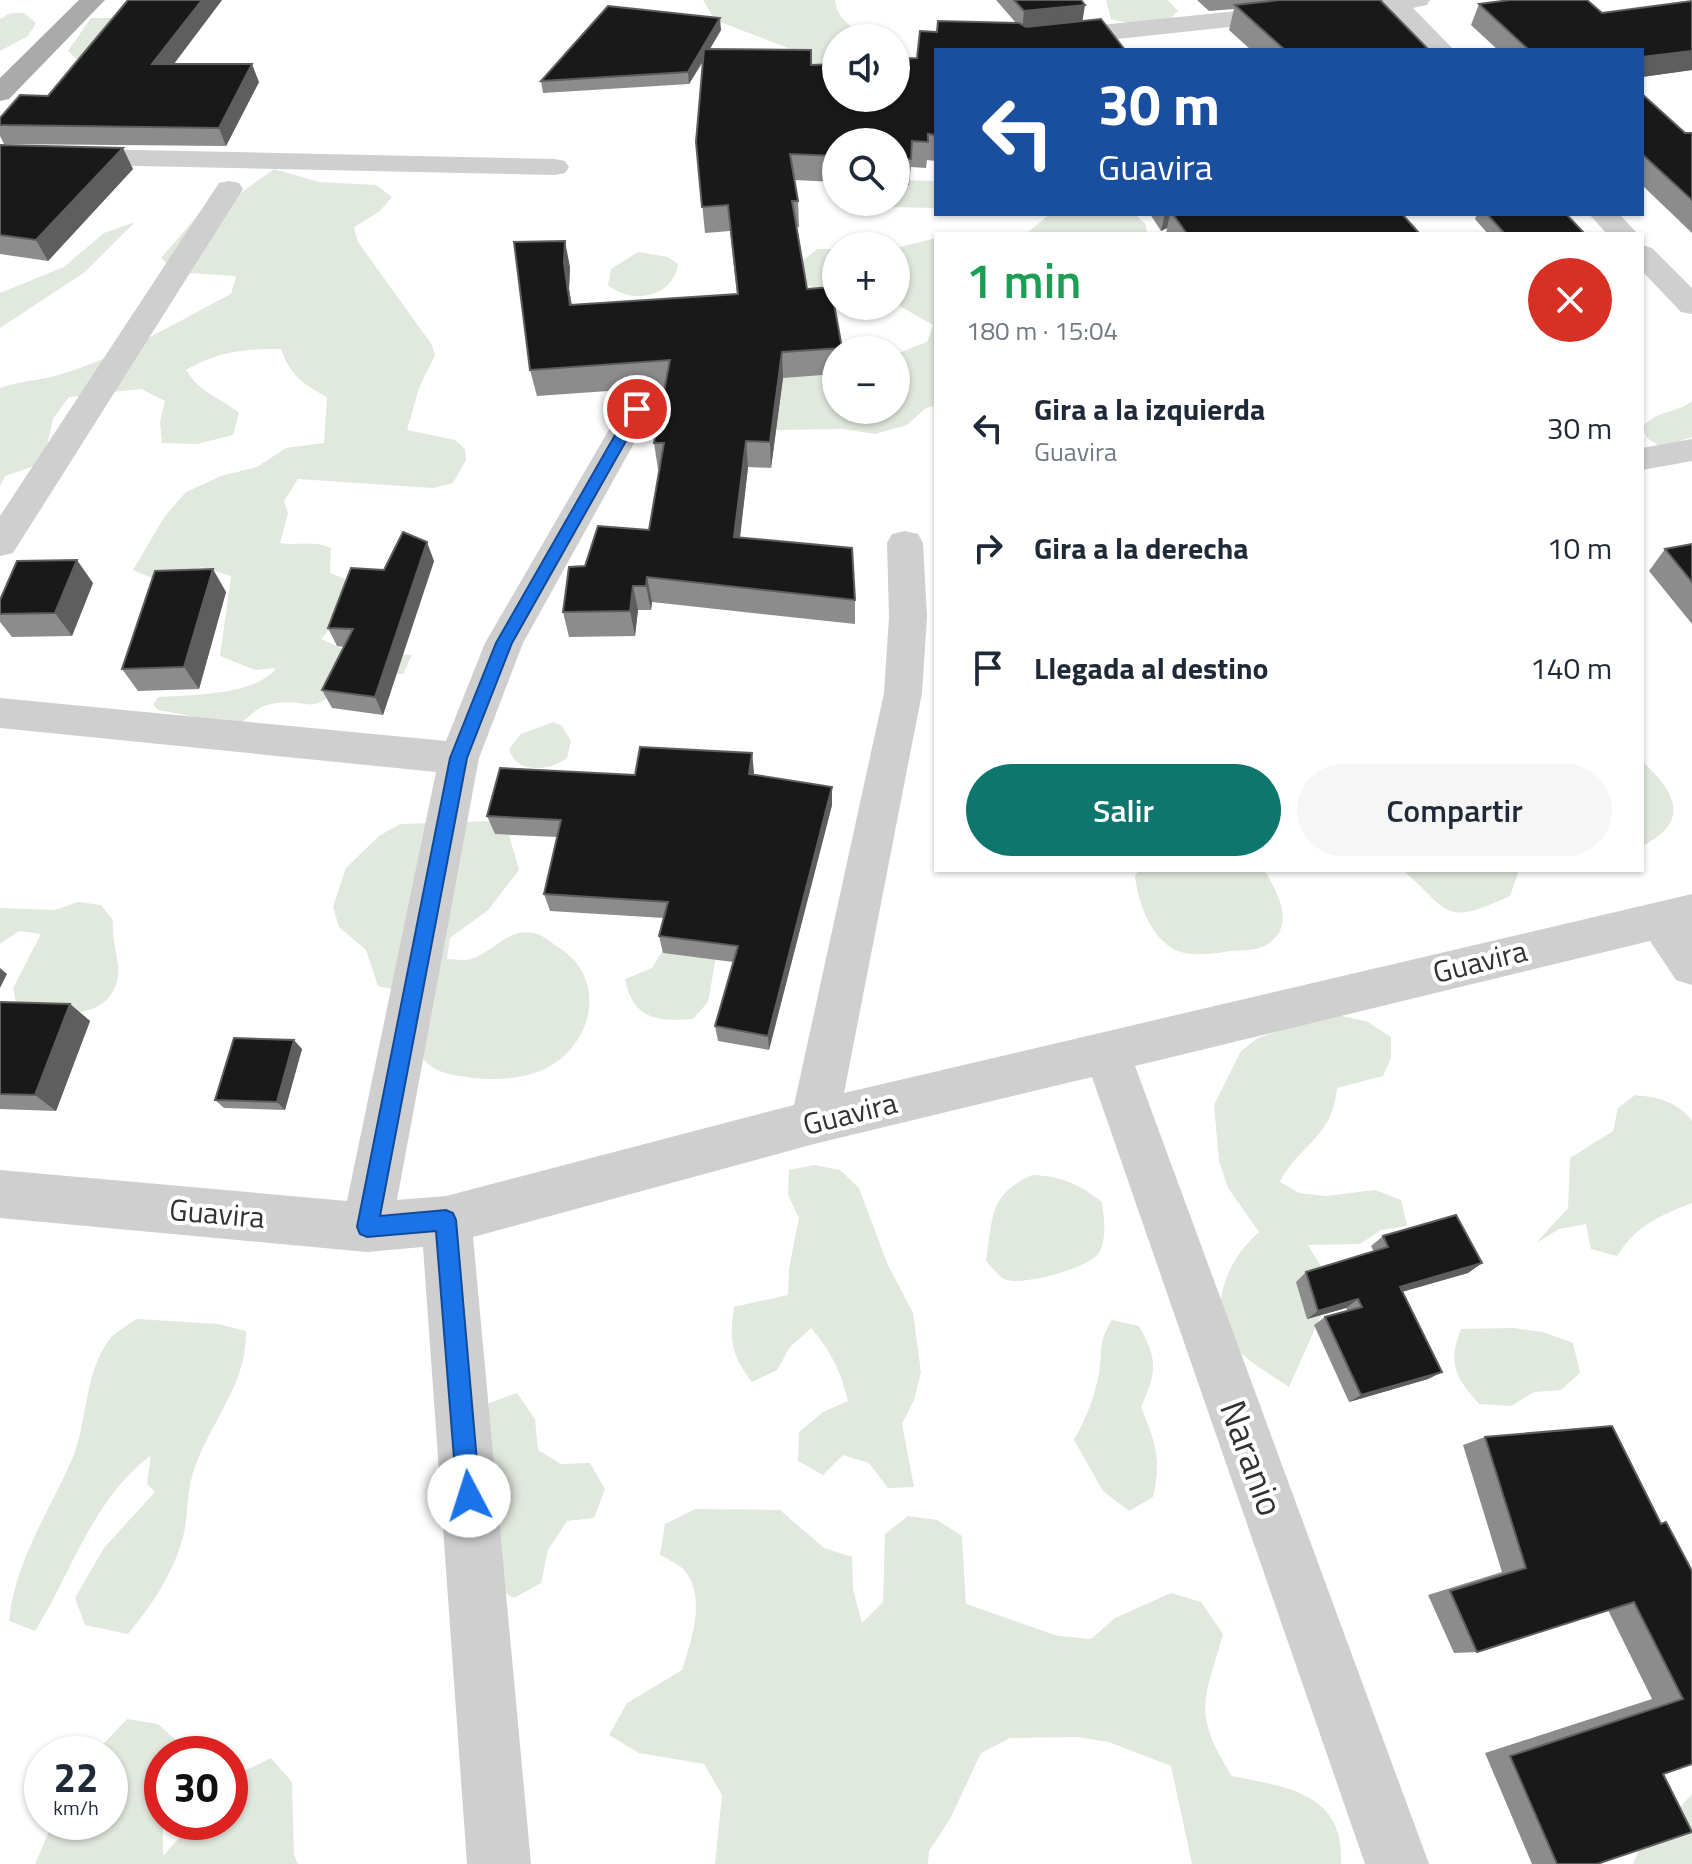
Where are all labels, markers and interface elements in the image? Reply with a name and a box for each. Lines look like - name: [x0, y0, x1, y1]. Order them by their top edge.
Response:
- map controls: [822, 24, 910, 424]
- button: sound: [822, 24, 910, 112]
- text: 30 m: [1098, 62, 1220, 147]
- icon: left: [966, 80, 1070, 184]
- button: search: [822, 128, 910, 216]
- text: Guavira: [1098, 139, 1213, 194]
- button: +: [822, 232, 910, 320]
- text: 1 min: [966, 244, 1081, 317]
- button: close: [1528, 258, 1612, 342]
- text: 180 m · 15:04: [966, 311, 1118, 350]
- button: −: [822, 336, 910, 424]
- pin: [603, 375, 671, 443]
- text: Gira a la izquierda: [1034, 386, 1265, 432]
- icon: arrive: [615, 387, 659, 431]
- text: 30 m: [1547, 405, 1612, 451]
- icon: left: [966, 406, 1010, 450]
- text: Guavira: [1034, 432, 1117, 471]
- text: Gira a la derecha: [1034, 525, 1249, 571]
- text: 10 m: [1547, 525, 1612, 571]
- icon: right: [966, 526, 1010, 570]
- text: Llegada al destino: [1034, 645, 1268, 691]
- text: 140 m: [1530, 645, 1612, 691]
- icon: arrive: [966, 646, 1010, 690]
- button: Salir: [966, 764, 1281, 856]
- button: Compartir: [1297, 764, 1612, 856]
- street label: Guavira: [1428, 927, 1532, 995]
- street label: Guavira: [798, 1079, 902, 1147]
- street label: Guavira: [167, 1186, 267, 1240]
- street label: Naranio: [1206, 1392, 1299, 1523]
- position arrow: [427, 1454, 511, 1538]
- speed limit sign: 30: [144, 1736, 248, 1840]
- text: 22: [54, 1747, 98, 1808]
- text: km/h: [53, 1792, 99, 1823]

